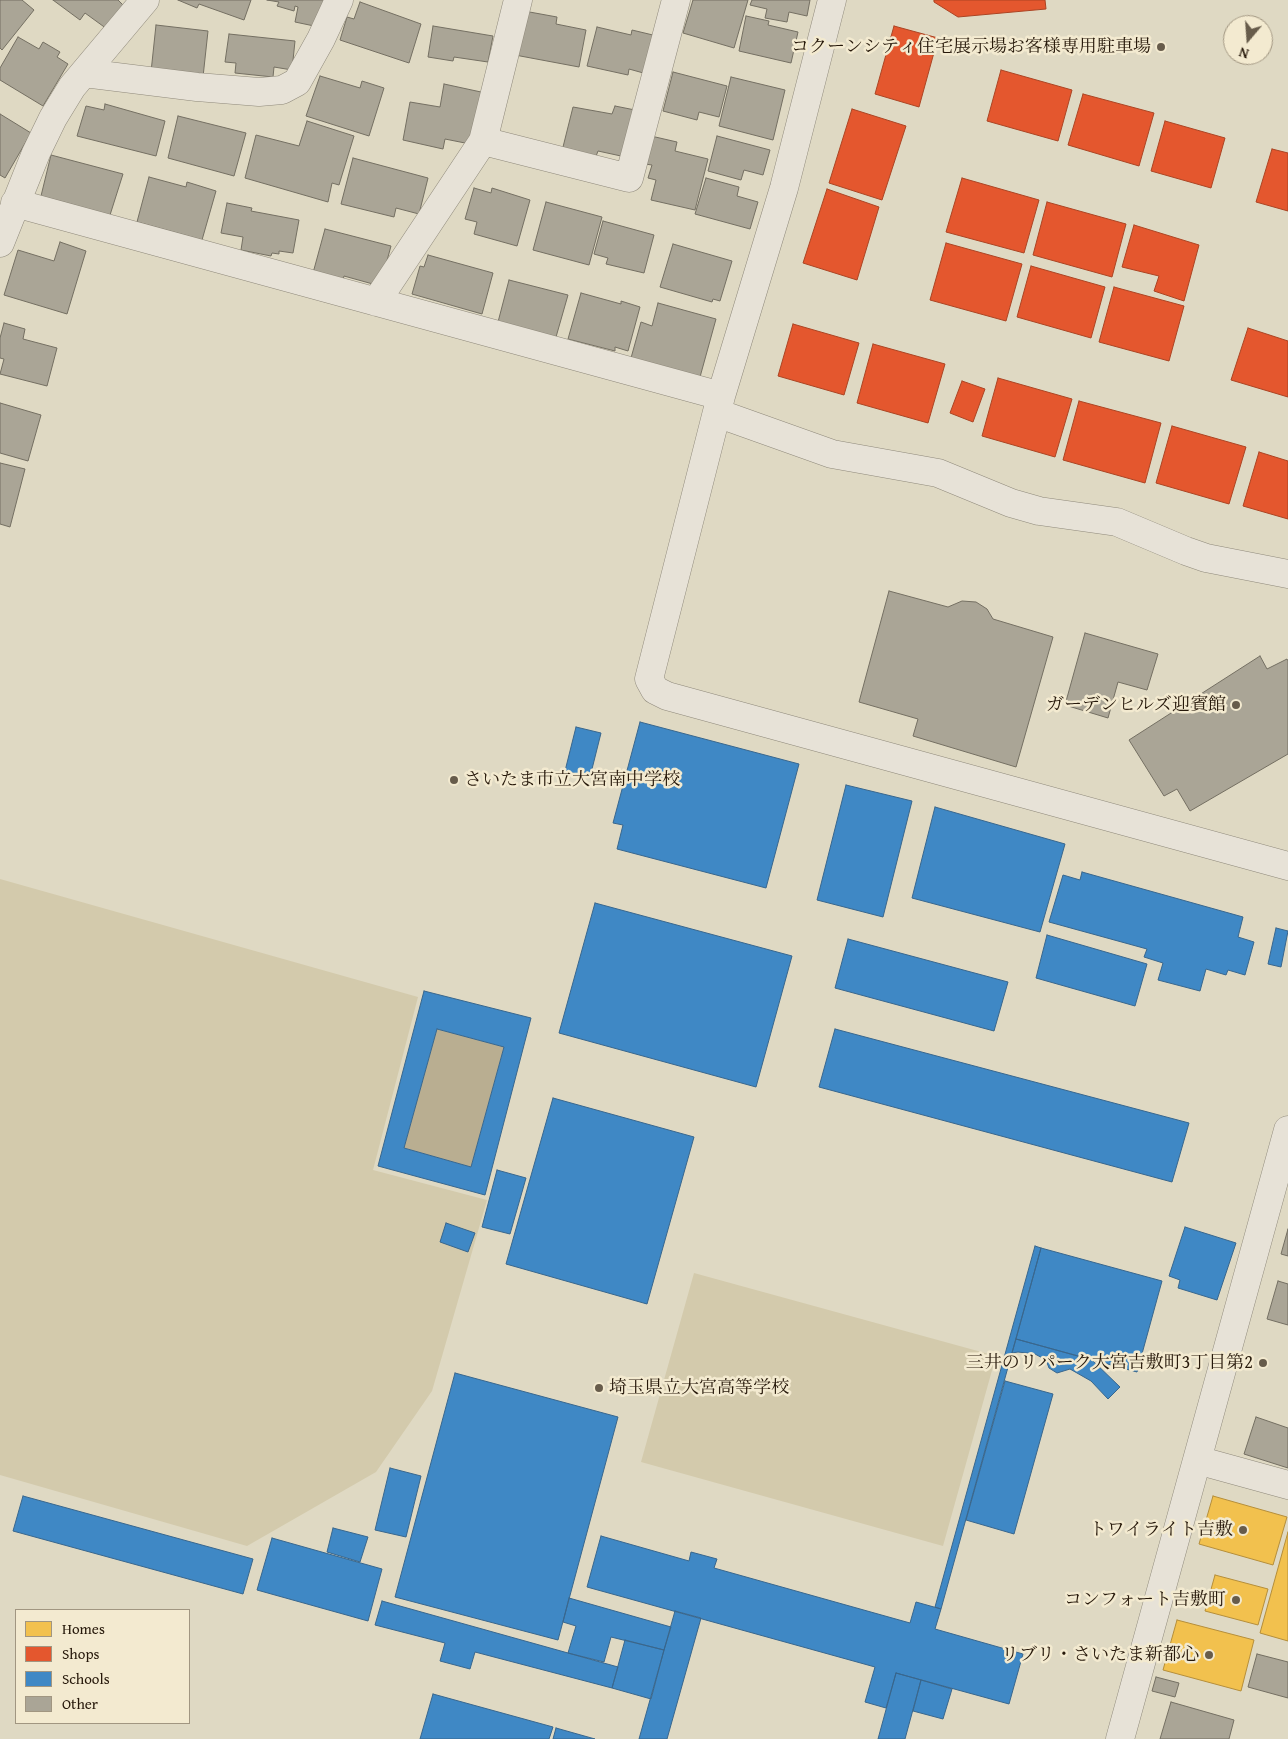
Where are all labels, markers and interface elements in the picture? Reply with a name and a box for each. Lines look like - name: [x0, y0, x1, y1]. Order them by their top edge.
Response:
- north arrow: [1223, 15, 1273, 65]
- place label: コクーンシティ住宅展示場お客様専用駐車場: [791, 36, 1151, 58]
- marker: コクーンシティ住宅展示場お客様専用駐車場: [1155, 41, 1167, 53]
- text: N: [1236, 42, 1251, 64]
- place label: ガーデンヒルズ迎賓館: [1046, 694, 1226, 716]
- marker: ガーデンヒルズ迎賓館: [1230, 699, 1242, 711]
- place label: さいたま市立大宮南中学校: [464, 769, 680, 791]
- marker: さいたま市立大宮南中学校: [448, 774, 460, 786]
- place label: 三井のリパーク大宮吉敷町3丁目第2: [966, 1352, 1253, 1374]
- marker: 三井のリパーク大宮吉敷町3丁目第2: [1257, 1357, 1269, 1369]
- place label: 埼玉県立大宮高等学校: [609, 1377, 789, 1399]
- marker: 埼玉県立大宮高等学校: [593, 1382, 605, 1394]
- place label: トワイライト吉敷: [1089, 1519, 1233, 1541]
- marker: トワイライト吉敷: [1237, 1524, 1249, 1536]
- place label: コンフォート吉敷町: [1064, 1589, 1226, 1611]
- marker: コンフォート吉敷町: [1230, 1594, 1242, 1606]
- legend: [15, 1609, 190, 1724]
- text: Homes: [62, 1618, 105, 1639]
- text: Shops: [62, 1643, 99, 1664]
- place label: リブリ・さいたま新都心: [1001, 1644, 1199, 1666]
- marker: リブリ・さいたま新都心: [1203, 1649, 1215, 1661]
- text: Schools: [62, 1668, 110, 1689]
- text: Other: [62, 1693, 98, 1714]

